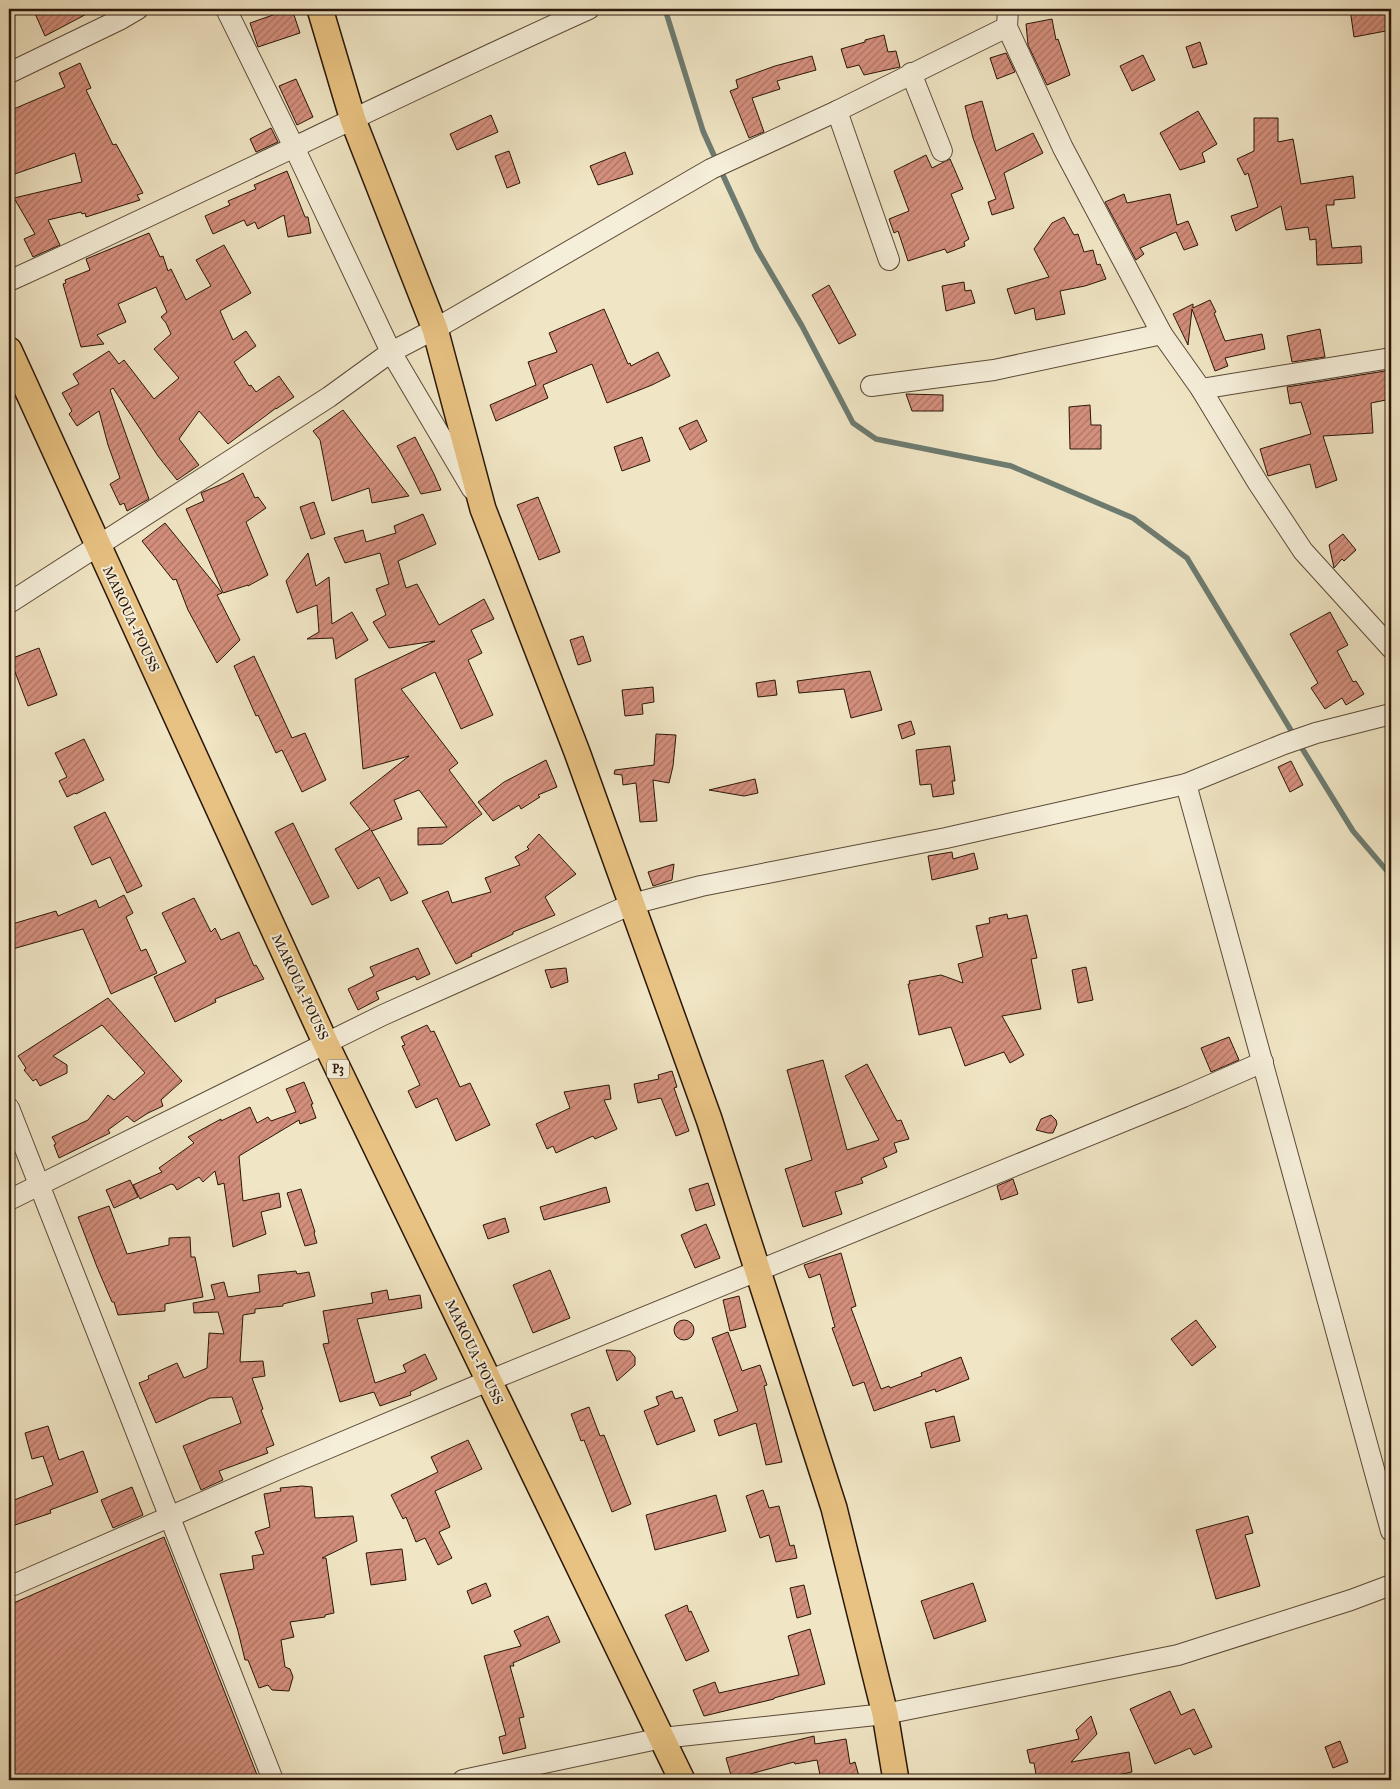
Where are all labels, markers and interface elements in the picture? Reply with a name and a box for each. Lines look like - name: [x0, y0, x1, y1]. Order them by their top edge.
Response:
- street label: MAROUA-POUSS: [99, 563, 163, 675]
- street label: MAROUA-POUSS: [268, 931, 332, 1043]
- road number: P3: [327, 1060, 349, 1078]
- street label: MAROUA-POUSS: [441, 1296, 507, 1408]

